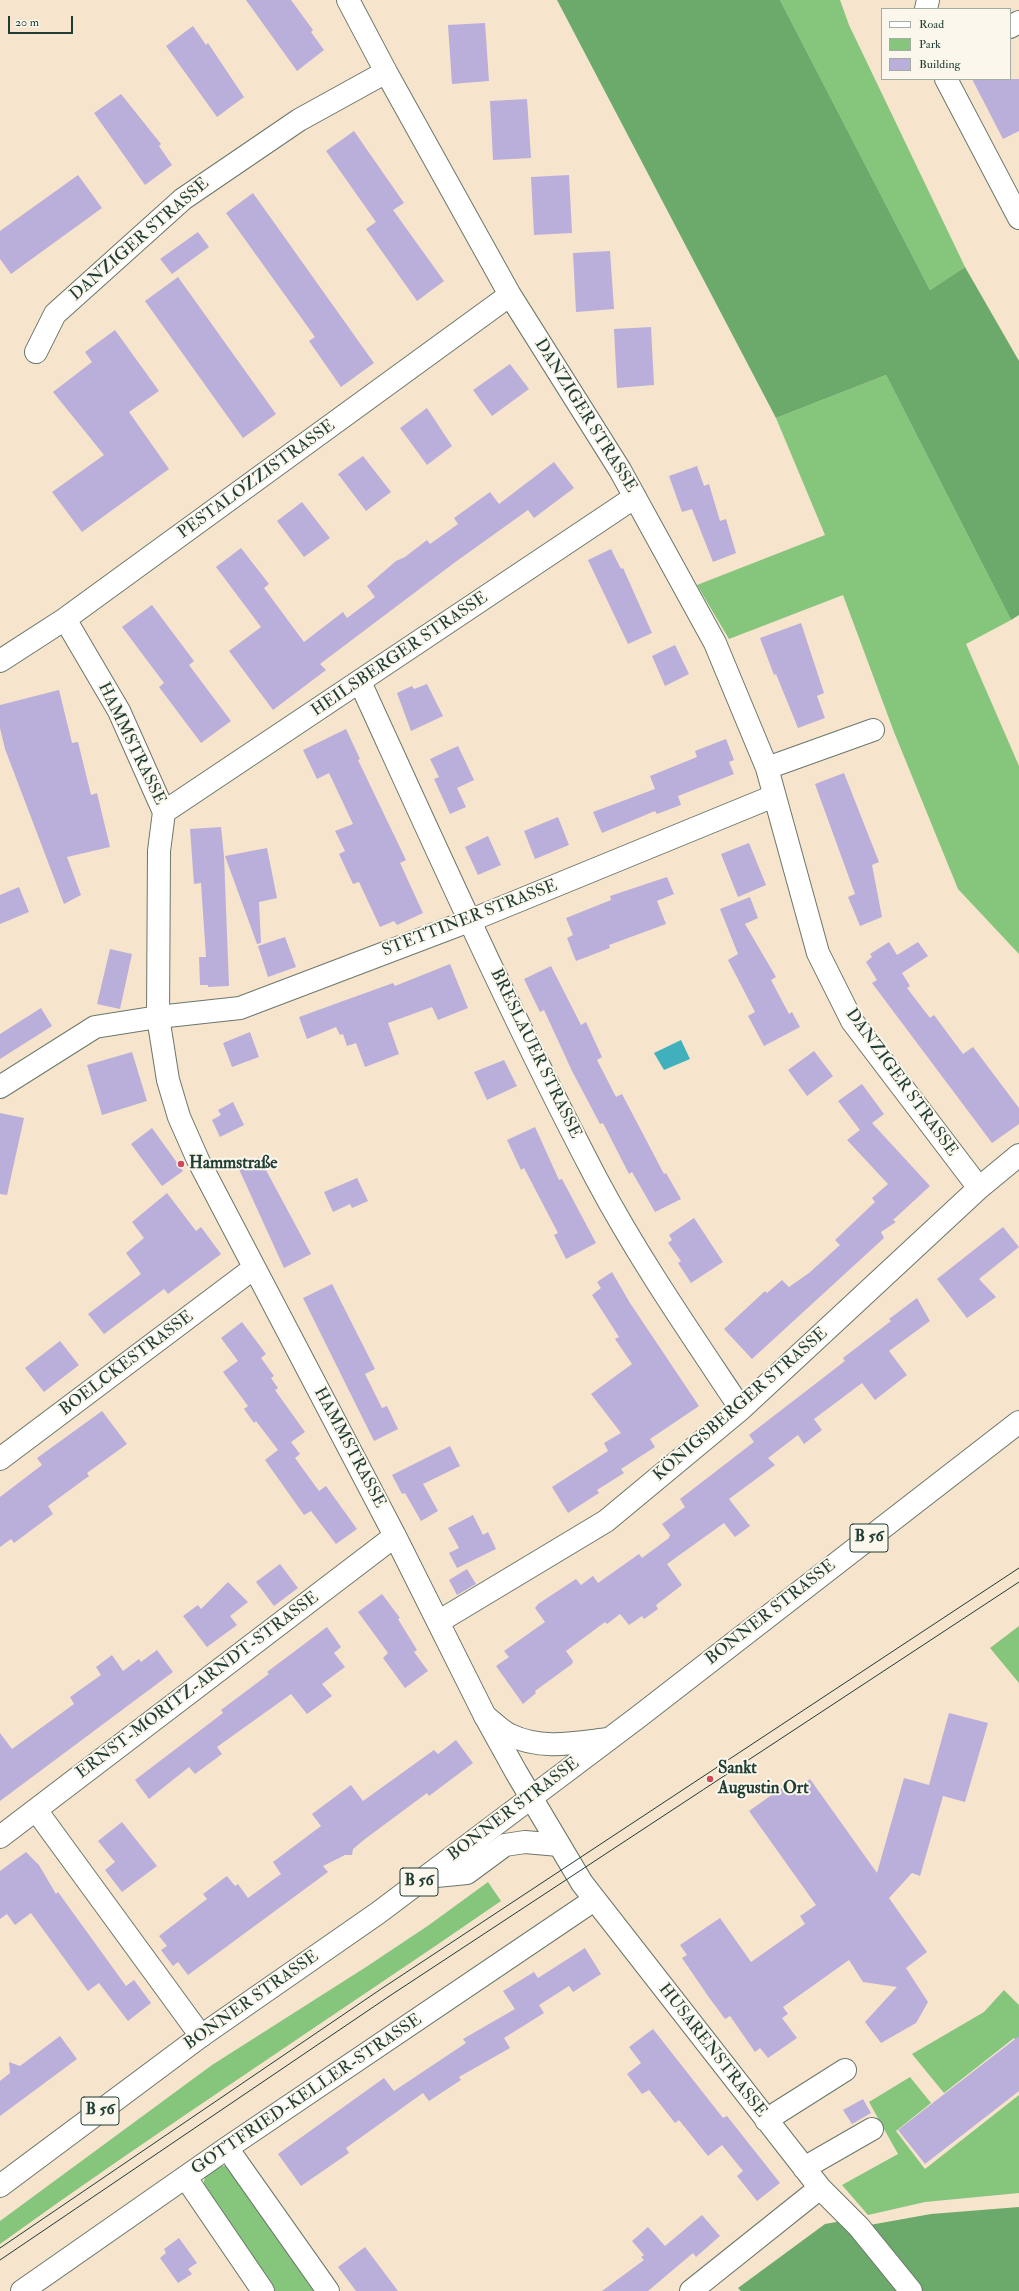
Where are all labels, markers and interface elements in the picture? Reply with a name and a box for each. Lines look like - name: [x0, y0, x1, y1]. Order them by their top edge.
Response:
- scale bar: [10, 8, 75, 34]
- legend: [881, 8, 1011, 80]
- text: 20 m: [15, 15, 39, 30]
- text: Road: [919, 17, 944, 32]
- text: Park: [919, 37, 941, 52]
- text: Building: [919, 57, 960, 72]
- street label: DANZIGER STRASSE: [66, 174, 214, 306]
- street label: DANZIGER STRASSE: [529, 335, 641, 497]
- street label: PESTALOZZISTRASSE: [174, 416, 340, 544]
- street label: HEILSBERGER STRASSE: [308, 588, 492, 722]
- street label: HAMMSTRASSE: [93, 679, 169, 809]
- street label: STETTINER STRASSE: [379, 876, 561, 962]
- street label: BRESLAUER STRASSE: [485, 966, 585, 1142]
- street label: DANZIGER STRASSE: [841, 1005, 961, 1161]
- place label: Hammstraße: [189, 1154, 277, 1174]
- marker: Hammstraße: [176, 1159, 186, 1169]
- street label: BOELCKESTRASSE: [56, 1307, 198, 1421]
- street label: KÖNIGSBERGER STRASSE: [650, 1324, 832, 1486]
- street label: HAMMSTRASSE: [309, 1384, 389, 1512]
- road number: B 56: [850, 1524, 888, 1552]
- street label: BONNER STRASSE: [702, 1556, 840, 1670]
- street label: ERNST-MORITZ-ARNDT-STRASSE: [73, 1588, 323, 1784]
- street label: BONNER STRASSE: [444, 1754, 584, 1866]
- place label: Sankt Augustin Ort: [718, 1759, 809, 1799]
- marker: Sankt Augustin Ort: [705, 1774, 715, 1784]
- road number: B 56: [400, 1868, 438, 1896]
- street label: BONNER STRASSE: [181, 1947, 323, 2055]
- street label: HUSARENSTRASSE: [653, 1980, 771, 2122]
- street label: GOTTFRIED-KELLER-STRASSE: [188, 2010, 426, 2180]
- road number: B 56: [81, 2097, 119, 2125]

